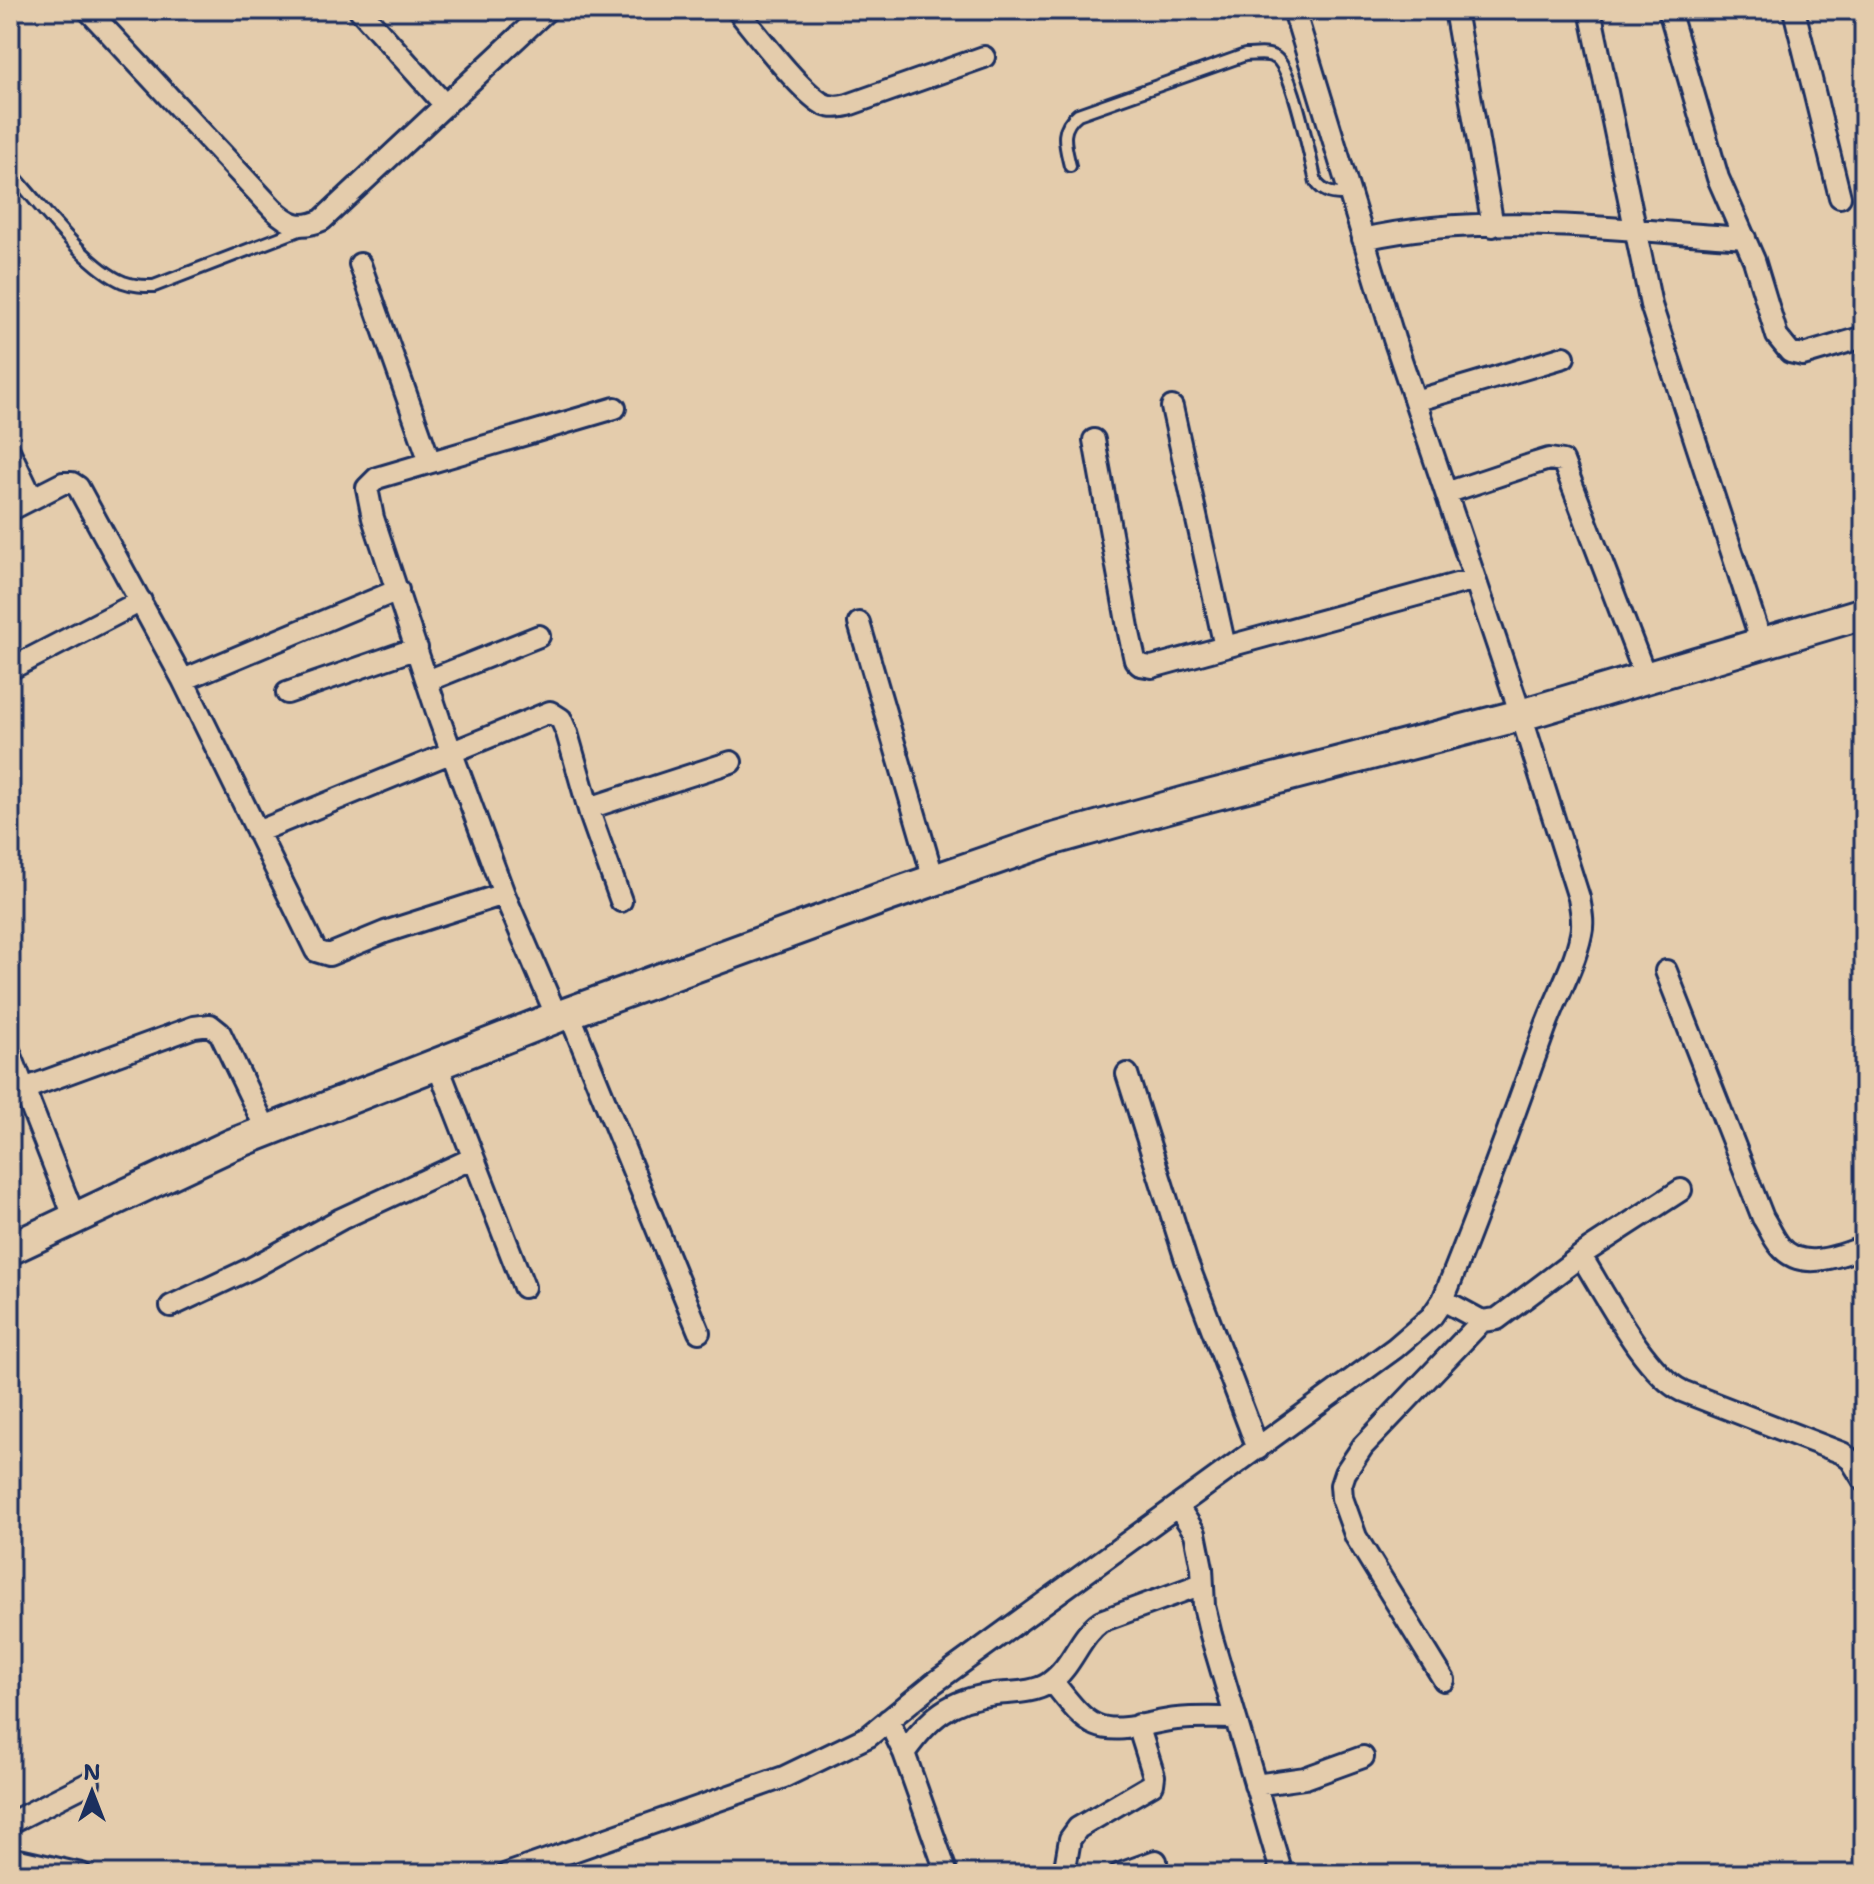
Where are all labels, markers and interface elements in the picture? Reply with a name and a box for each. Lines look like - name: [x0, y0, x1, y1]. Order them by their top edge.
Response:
- north arrow: [52, 1752, 132, 1832]
- text: N: [83, 1758, 101, 1787]

